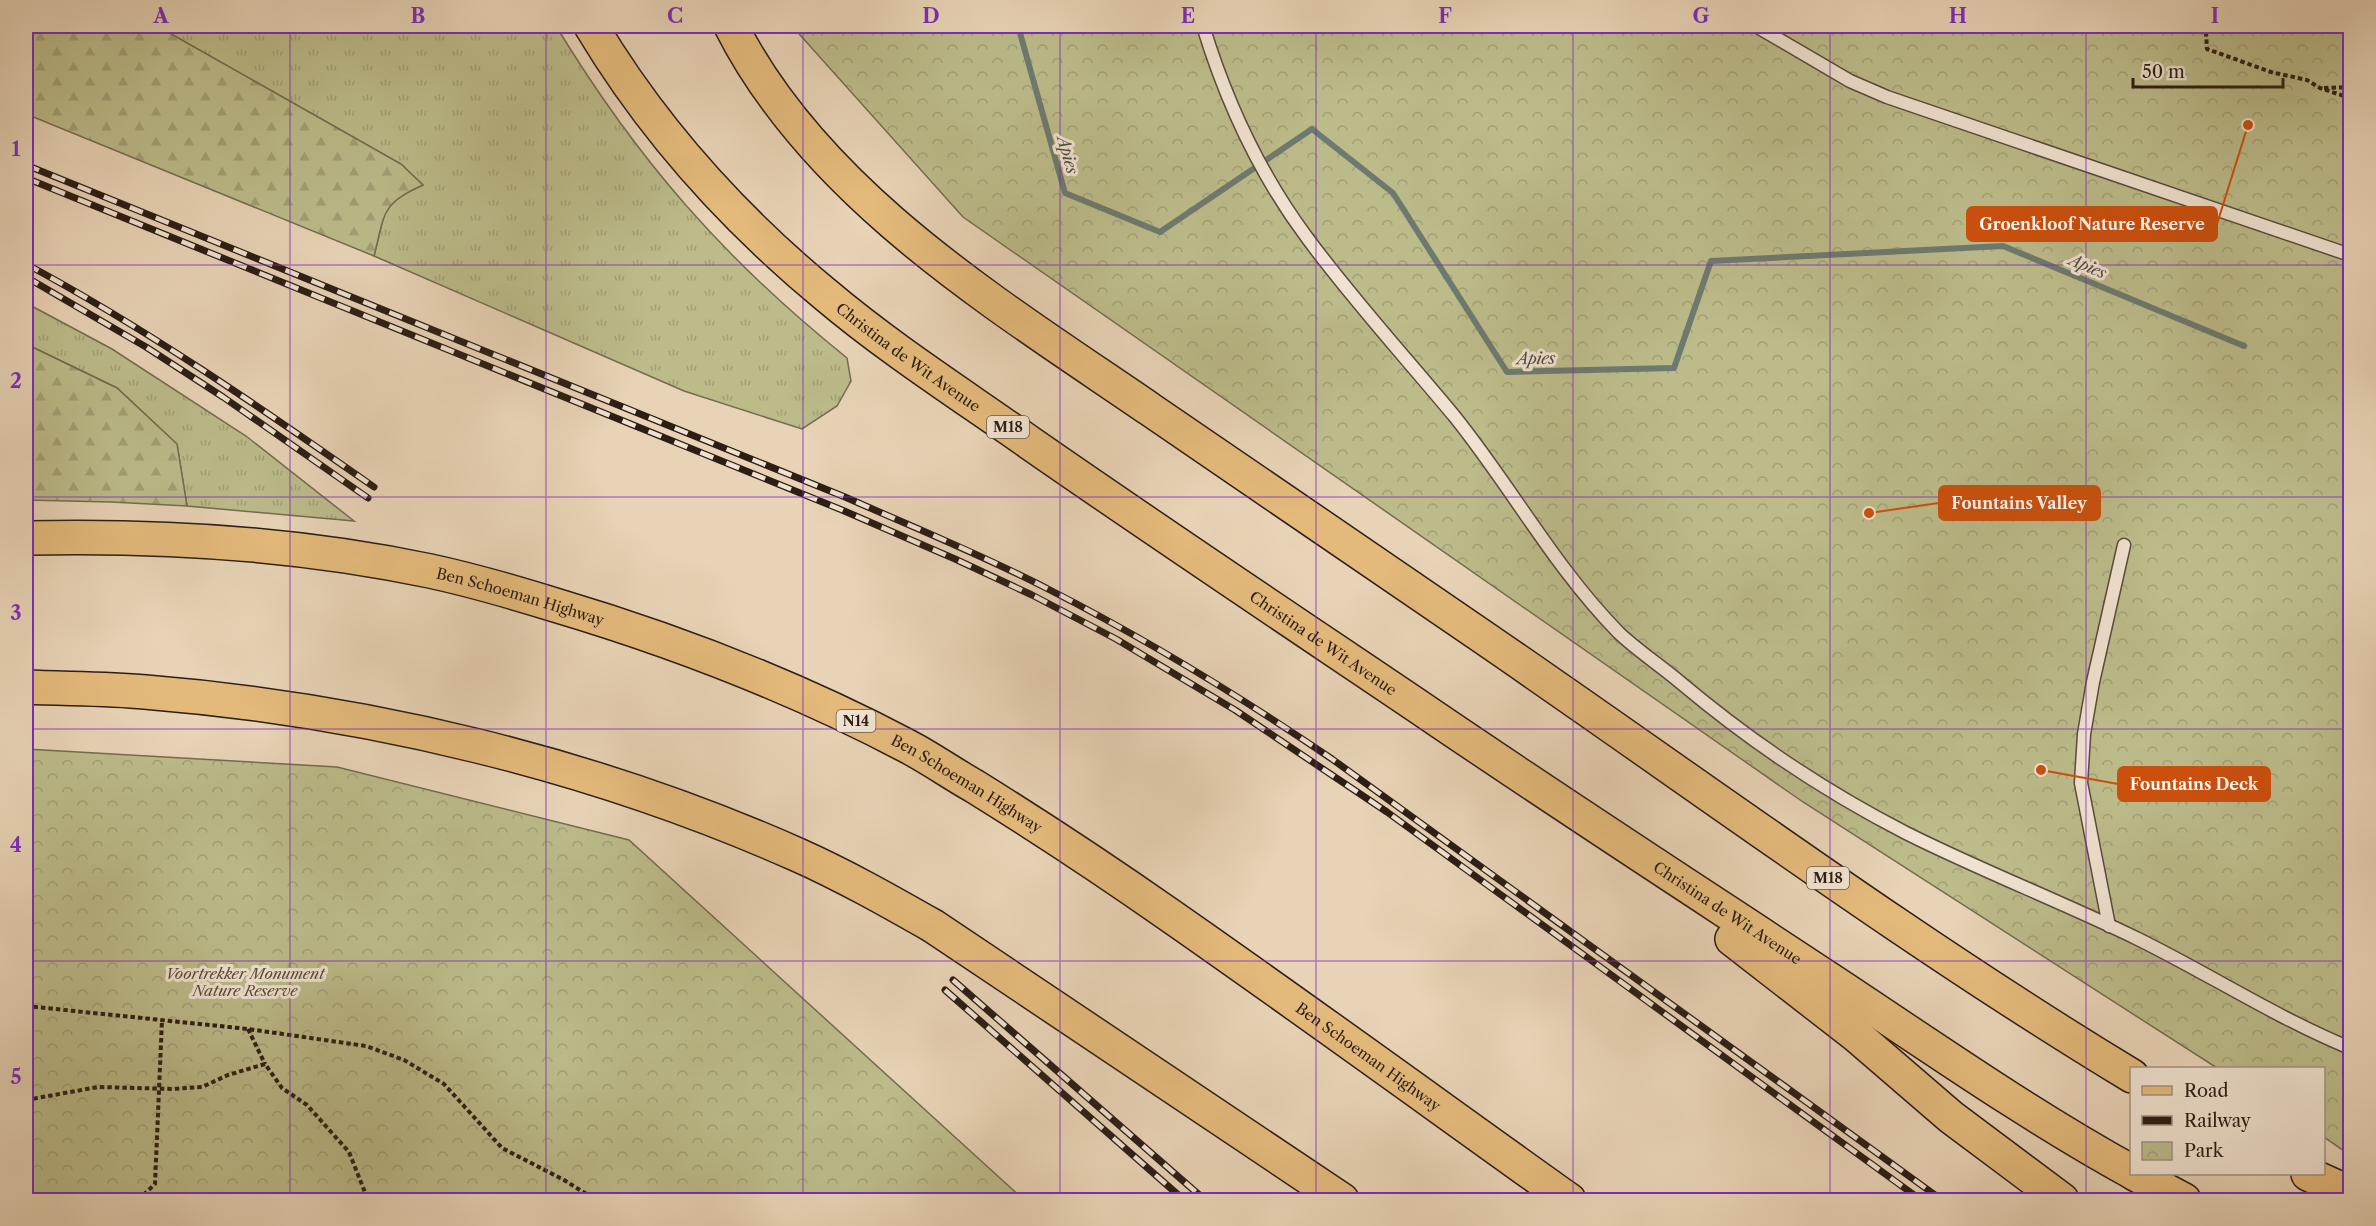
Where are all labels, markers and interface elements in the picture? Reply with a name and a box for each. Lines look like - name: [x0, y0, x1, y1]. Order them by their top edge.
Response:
- text: A: [152, 4, 169, 28]
- text: B: [411, 4, 426, 28]
- text: C: [667, 4, 683, 28]
- text: D: [922, 4, 940, 28]
- text: E: [1181, 4, 1195, 28]
- text: F: [1438, 4, 1452, 28]
- text: G: [1693, 4, 1710, 28]
- text: H: [1949, 4, 1967, 28]
- text: I: [2211, 4, 2219, 28]
- scale bar: [2133, 51, 2283, 89]
- text: 50 m: [2142, 61, 2185, 83]
- water label: Apies: [1052, 131, 1083, 176]
- text: 1: [12, 137, 21, 161]
- callout: Groenkloof Nature Reserve: [1967, 207, 2217, 241]
- text: Groenkloof Nature Reserve: [1979, 214, 2205, 234]
- water label: Apies: [2063, 248, 2110, 283]
- street label: Christina de Wit Avenue: [833, 298, 984, 415]
- water label: Apies: [1513, 348, 1556, 368]
- text: 2: [10, 369, 22, 393]
- road number: M18: [987, 416, 1029, 438]
- callout: Fountains Valley: [1939, 486, 2100, 520]
- text: Fountains Valley: [1951, 493, 2088, 513]
- street label: Ben Schoeman Highway: [435, 563, 607, 629]
- street label: Christina de Wit Avenue: [1246, 586, 1401, 699]
- text: 3: [10, 601, 22, 625]
- road number: N14: [836, 710, 876, 732]
- street label: Ben Schoeman Highway: [888, 730, 1047, 837]
- callout: Fountains Deck: [2118, 767, 2270, 801]
- text: Fountains Deck: [2130, 774, 2259, 794]
- text: 4: [10, 833, 22, 857]
- street label: Christina de Wit Avenue: [1650, 857, 1805, 968]
- road number: M18: [1807, 867, 1849, 889]
- park label: Voortrekker Monument Nature Reserve: [166, 964, 325, 1000]
- street label: Ben Schoeman Highway: [1293, 998, 1445, 1115]
- text: 5: [10, 1065, 22, 1089]
- legend: [2130, 1067, 2325, 1175]
- text: Road: [2184, 1080, 2229, 1102]
- text: Railway: [2184, 1110, 2252, 1132]
- text: Park: [2184, 1140, 2225, 1162]

